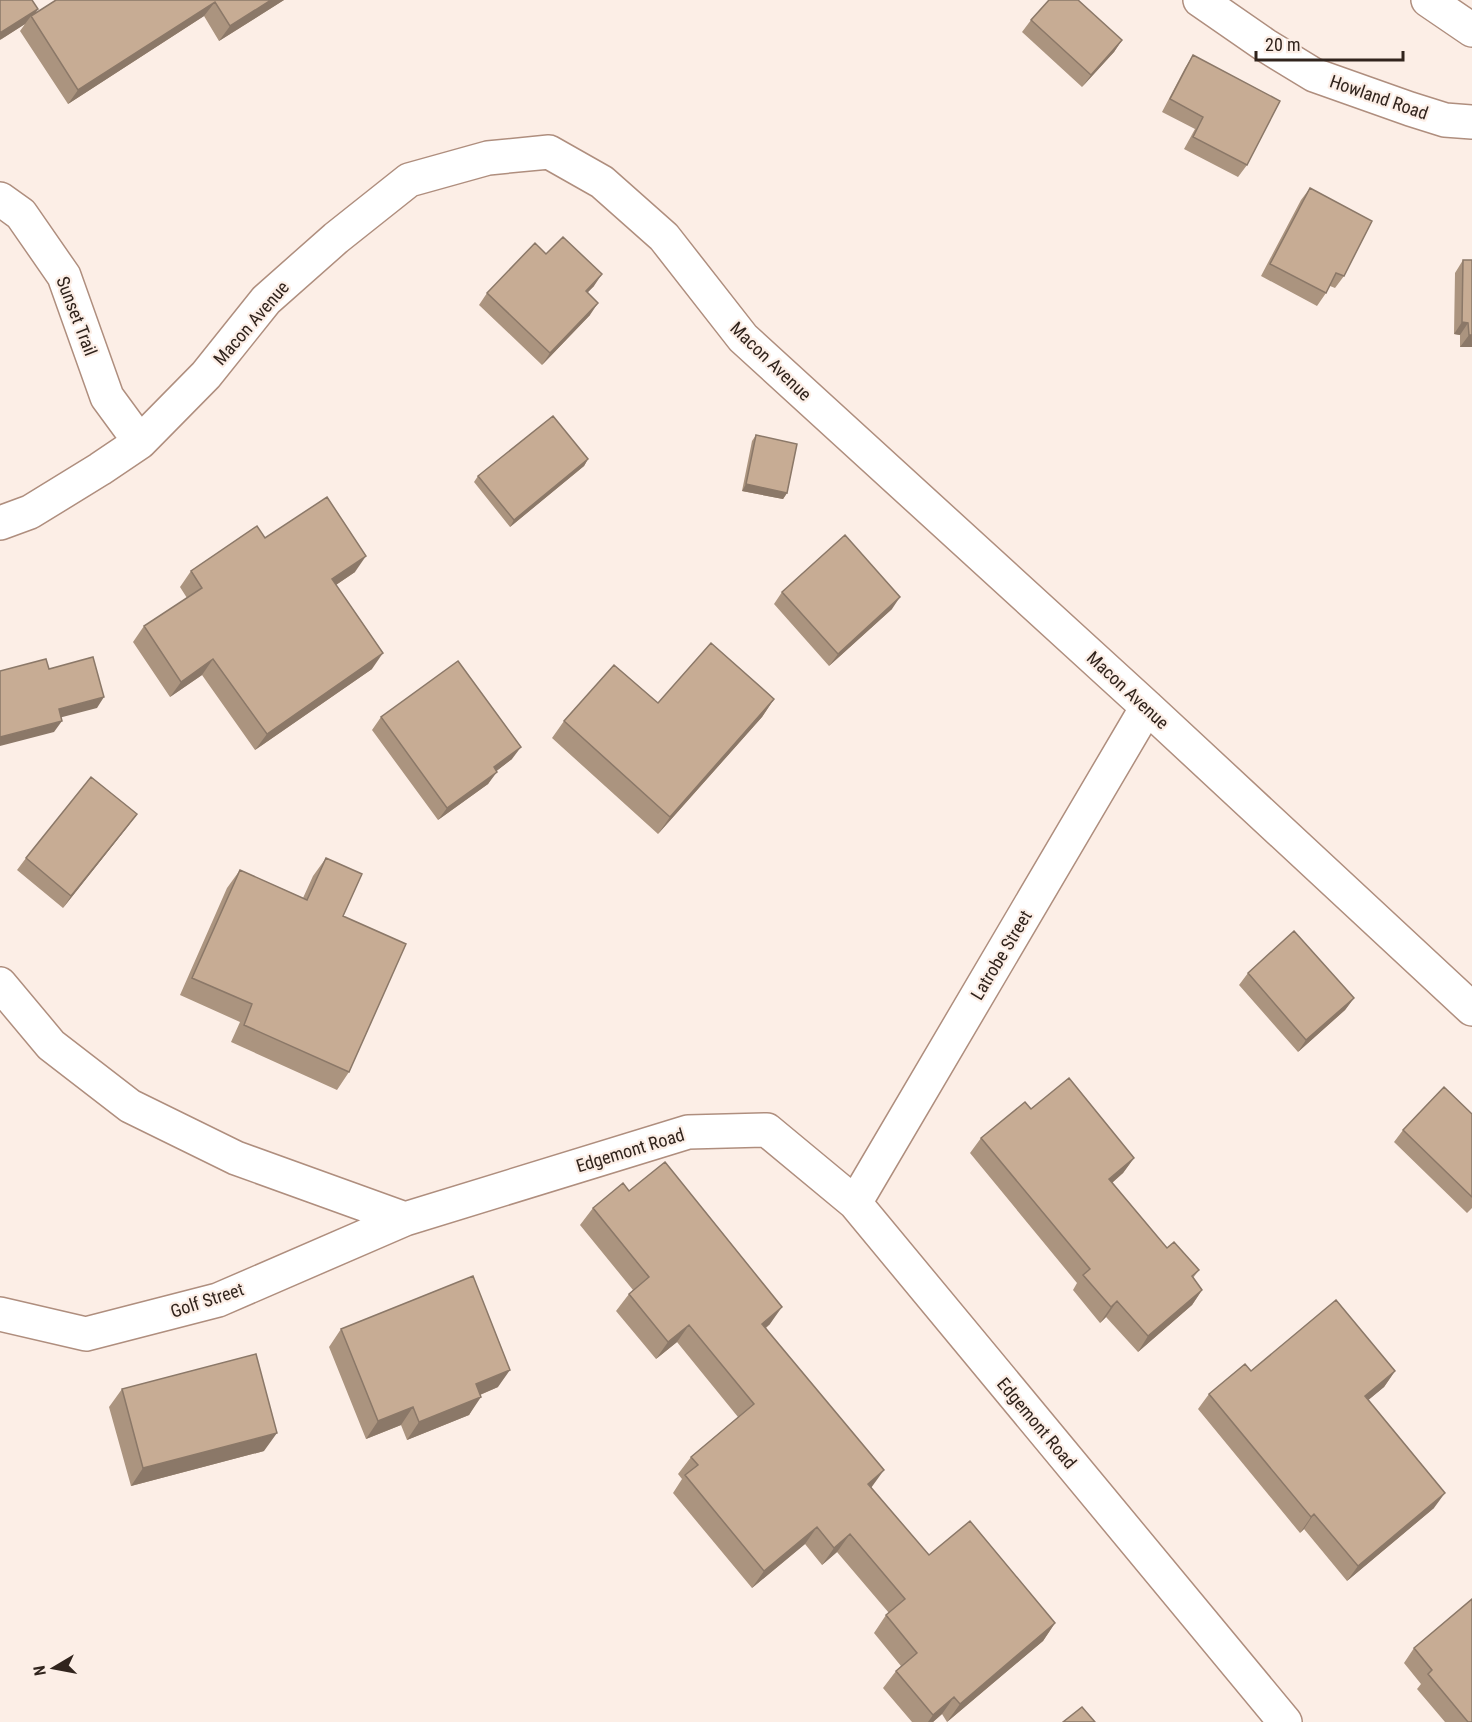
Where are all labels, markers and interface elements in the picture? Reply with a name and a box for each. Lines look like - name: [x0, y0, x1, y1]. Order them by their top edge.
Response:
- scale bar: [1256, 24, 1403, 62]
- text: 20 m: [1265, 34, 1300, 55]
- street label: Howland Road: [1327, 70, 1431, 124]
- street label: Sunset Trail: [52, 273, 102, 359]
- street label: Macon Avenue: [209, 277, 293, 369]
- street label: Macon Avenue: [726, 317, 816, 405]
- street label: Macon Avenue: [1083, 647, 1173, 733]
- street label: Latrobe Street: [966, 907, 1036, 1003]
- street label: Edgemont Road: [573, 1124, 687, 1176]
- street label: Golf Street: [168, 1278, 246, 1322]
- street label: Edgemont Road: [993, 1373, 1081, 1473]
- north arrow: [24, 1638, 84, 1698]
- text: N: [30, 1664, 50, 1677]

